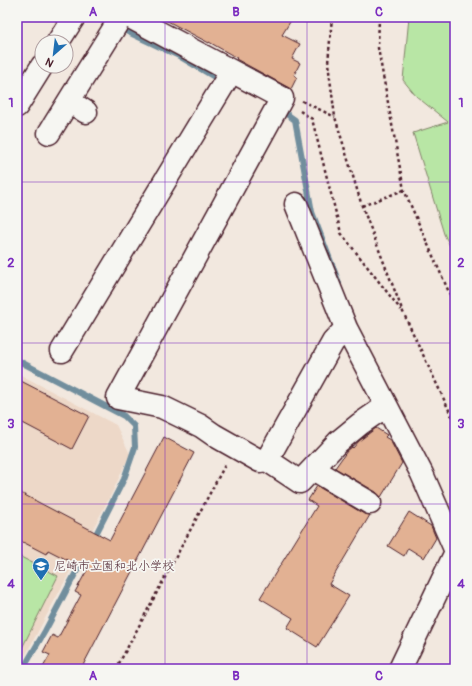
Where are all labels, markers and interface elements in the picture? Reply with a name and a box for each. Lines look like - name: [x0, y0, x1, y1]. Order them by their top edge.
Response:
- text: A: [89, 4, 98, 20]
- text: B: [232, 4, 240, 20]
- text: C: [375, 4, 383, 20]
- north arrow: [34, 34, 74, 74]
- text: N: [43, 55, 56, 70]
- text: 1: [8, 95, 14, 111]
- text: 1: [458, 95, 464, 111]
- text: 2: [7, 255, 15, 271]
- text: 2: [457, 255, 465, 271]
- text: 3: [7, 416, 15, 432]
- text: 3: [457, 416, 465, 432]
- school or university icon: 尼崎市立園和北小学校: [31, 556, 51, 581]
- place label: 尼崎市立園和北小学校: [54, 559, 174, 574]
- text: 4: [7, 576, 15, 592]
- text: 4: [457, 576, 465, 592]
- text: A: [89, 668, 98, 684]
- text: B: [232, 668, 240, 684]
- text: C: [375, 668, 383, 684]

